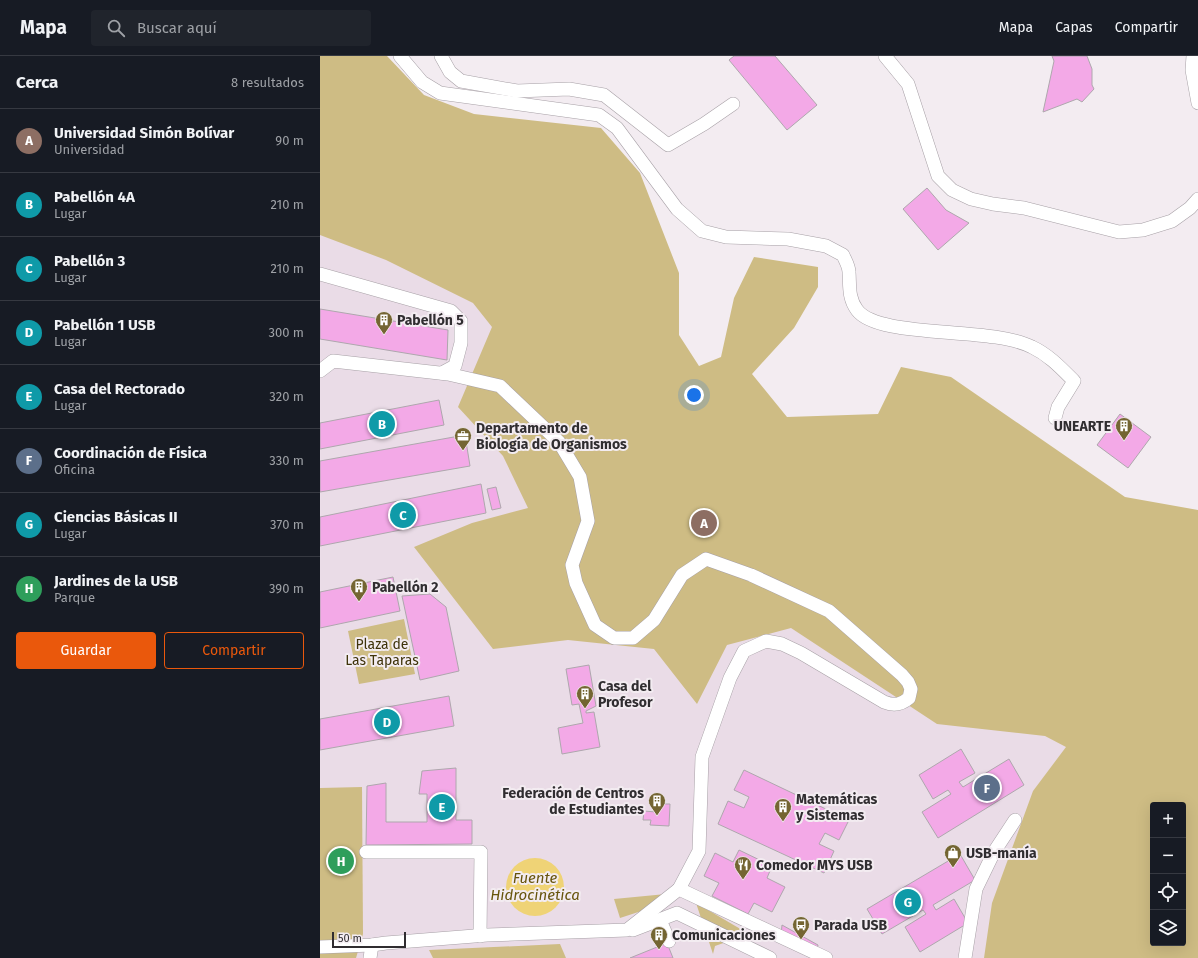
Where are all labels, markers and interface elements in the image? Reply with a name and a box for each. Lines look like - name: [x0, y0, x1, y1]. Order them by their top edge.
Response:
- search box: [91, 10, 371, 46]
- text: Mapa: [20, 16, 67, 39]
- icon: search: [105, 17, 127, 39]
- text: Buscar aquí: [137, 19, 217, 37]
- text: Mapa: [999, 19, 1033, 36]
- text: Capas: [1055, 19, 1093, 36]
- text: Compartir: [1115, 19, 1178, 36]
- text: Cerca: [16, 72, 58, 93]
- text: 8 resultados: [231, 75, 304, 90]
- text: Universidad Simón Bolívar: [54, 124, 234, 142]
- text: A: [25, 133, 33, 148]
- text: 90 m: [275, 133, 304, 148]
- text: Universidad: [54, 142, 125, 157]
- text: Pabellón 4A: [54, 188, 135, 206]
- text: B: [25, 197, 33, 212]
- text: 210 m: [270, 197, 304, 212]
- text: Lugar: [54, 206, 86, 221]
- text: Pabellón 3: [54, 252, 125, 270]
- text: C: [25, 261, 33, 276]
- text: 210 m: [270, 261, 304, 276]
- text: Lugar: [54, 270, 86, 285]
- building icon: Pabellón 5: [374, 310, 394, 335]
- place label: Pabellón 5: [397, 312, 464, 329]
- text: Pabellón 1 USB: [54, 316, 156, 334]
- text: D: [25, 325, 33, 340]
- text: 300 m: [268, 325, 304, 340]
- text: Lugar: [54, 334, 86, 349]
- text: Casa del Rectorado: [54, 380, 185, 398]
- your location: [684, 385, 704, 405]
- text: E: [26, 389, 32, 404]
- text: 320 m: [269, 389, 304, 404]
- text: Lugar: [54, 398, 86, 413]
- pin: B: [369, 409, 395, 439]
- building icon: UNEARTE: [1114, 416, 1134, 441]
- place label: UNEARTE: [1054, 418, 1111, 435]
- place label: Departamento de Biología de Organismos: [476, 420, 627, 453]
- office icon: Departamento de Biología de Organismos: [453, 426, 473, 451]
- text: Coordinación de Física: [54, 444, 207, 462]
- text: F: [26, 453, 32, 468]
- text: 330 m: [269, 453, 304, 468]
- text: Oficina: [54, 462, 95, 477]
- pin: C: [390, 500, 416, 530]
- text: Ciencias Básicas II: [54, 508, 178, 526]
- pin: A: [691, 508, 717, 538]
- text: G: [25, 517, 33, 532]
- text: 370 m: [270, 517, 304, 532]
- text: Lugar: [54, 526, 86, 541]
- text: Jardines de la USB: [54, 572, 178, 590]
- building icon: Pabellón 2: [349, 577, 369, 602]
- place label: Pabellón 2: [372, 579, 439, 596]
- text: H: [25, 581, 33, 596]
- text: 390 m: [269, 581, 304, 596]
- text: Parque: [54, 590, 95, 605]
- button: Guardar: [16, 632, 156, 669]
- button: Compartir: [164, 632, 304, 669]
- park label: Plaza de Las Taparas: [345, 636, 419, 669]
- place label: Casa del Profesor: [598, 678, 653, 711]
- building icon: Casa del Profesor: [575, 684, 595, 709]
- pin: D: [374, 707, 400, 737]
- pin: F: [974, 773, 1000, 803]
- place label: Federación de Centros de Estudiantes: [502, 785, 644, 818]
- building icon: Federación de Centros de Estudiantes: [647, 791, 667, 816]
- place label: Matemáticas y Sistemas: [795, 791, 878, 824]
- pin: E: [429, 792, 455, 822]
- building icon: Matemáticas y Sistemas: [773, 797, 793, 822]
- map controls: [1150, 802, 1186, 946]
- button: +: [1150, 802, 1186, 838]
- button: −: [1150, 838, 1186, 874]
- shop icon: USB-manía: [943, 843, 963, 868]
- place label: USB-manía: [966, 845, 1037, 862]
- pin: H: [328, 846, 354, 876]
- restaurant icon: Comedor MYS USB: [733, 855, 753, 880]
- place label: Comedor MYS USB: [756, 857, 873, 874]
- water label: Fuente Hidrocinética: [490, 869, 580, 904]
- button: locate: [1150, 874, 1186, 910]
- pin: G: [895, 887, 921, 917]
- button: layers: [1150, 910, 1186, 946]
- bus stop icon: Parada USB: [791, 915, 811, 940]
- place label: Parada USB: [814, 917, 888, 934]
- building icon: Comunicaciones: [649, 925, 669, 950]
- place label: Comunicaciones: [672, 927, 776, 944]
- scale bar: [332, 930, 406, 949]
- text: 50 m: [338, 932, 362, 945]

